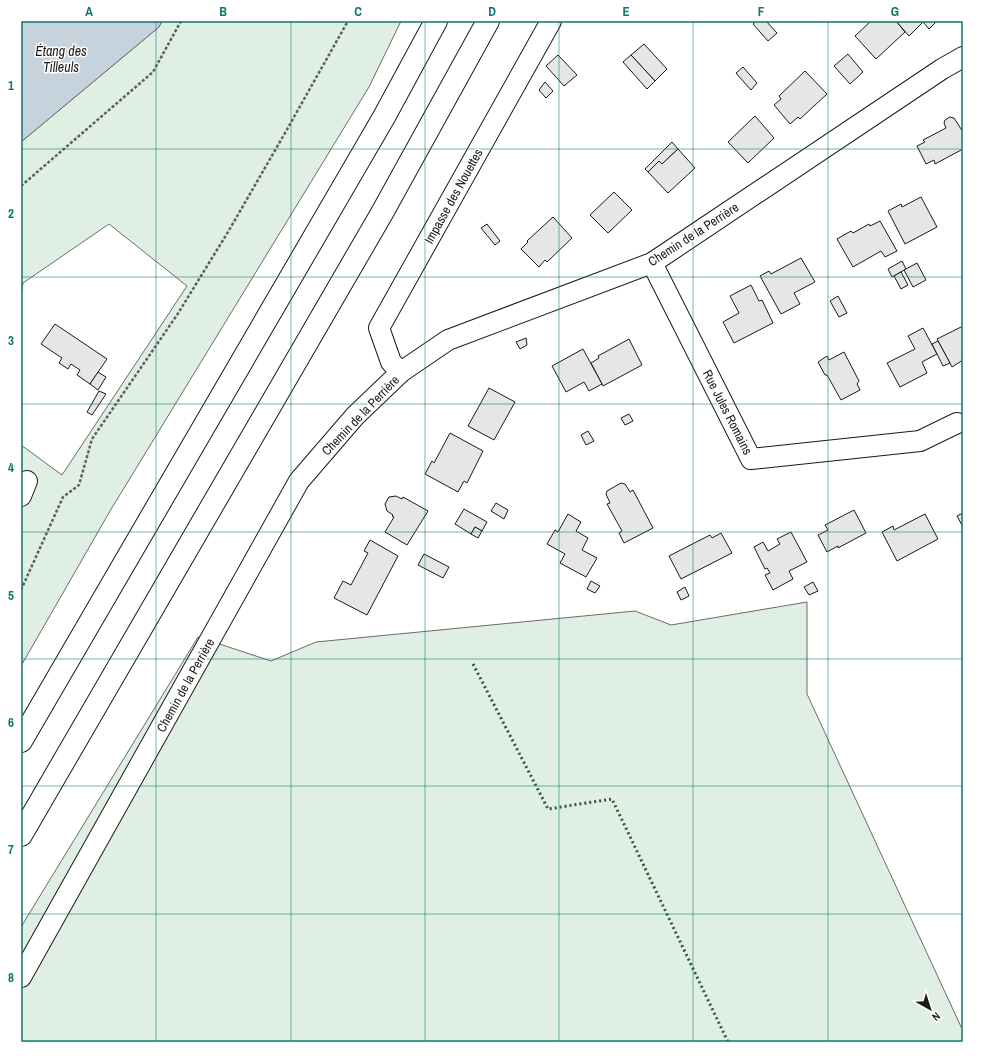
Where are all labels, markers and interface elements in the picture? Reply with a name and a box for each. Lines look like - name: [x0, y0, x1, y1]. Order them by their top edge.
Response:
- text: A: [85, 3, 93, 20]
- text: B: [219, 3, 227, 20]
- text: C: [354, 3, 362, 20]
- text: D: [488, 3, 496, 20]
- text: E: [622, 3, 630, 20]
- text: F: [758, 3, 765, 20]
- text: G: [891, 3, 899, 20]
- water label: Étang des Tilleuls: [35, 42, 87, 76]
- text: 1: [8, 77, 14, 94]
- street label: Impasse des Nouettes: [420, 146, 487, 247]
- street label: Chemin de la Perrière: [645, 199, 742, 270]
- text: 2: [8, 205, 14, 222]
- text: 3: [8, 332, 14, 349]
- street label: Rue Jules Romains: [699, 367, 756, 458]
- street label: Chemin de la Perrière: [318, 372, 403, 459]
- text: 4: [8, 459, 14, 476]
- text: 5: [8, 587, 14, 604]
- street label: Chemin de la Perrière: [153, 635, 218, 735]
- text: 6: [8, 714, 14, 731]
- text: 7: [8, 841, 14, 858]
- text: 8: [8, 969, 14, 986]
- north arrow: [910, 989, 950, 1029]
- text: N: [929, 1009, 943, 1024]

